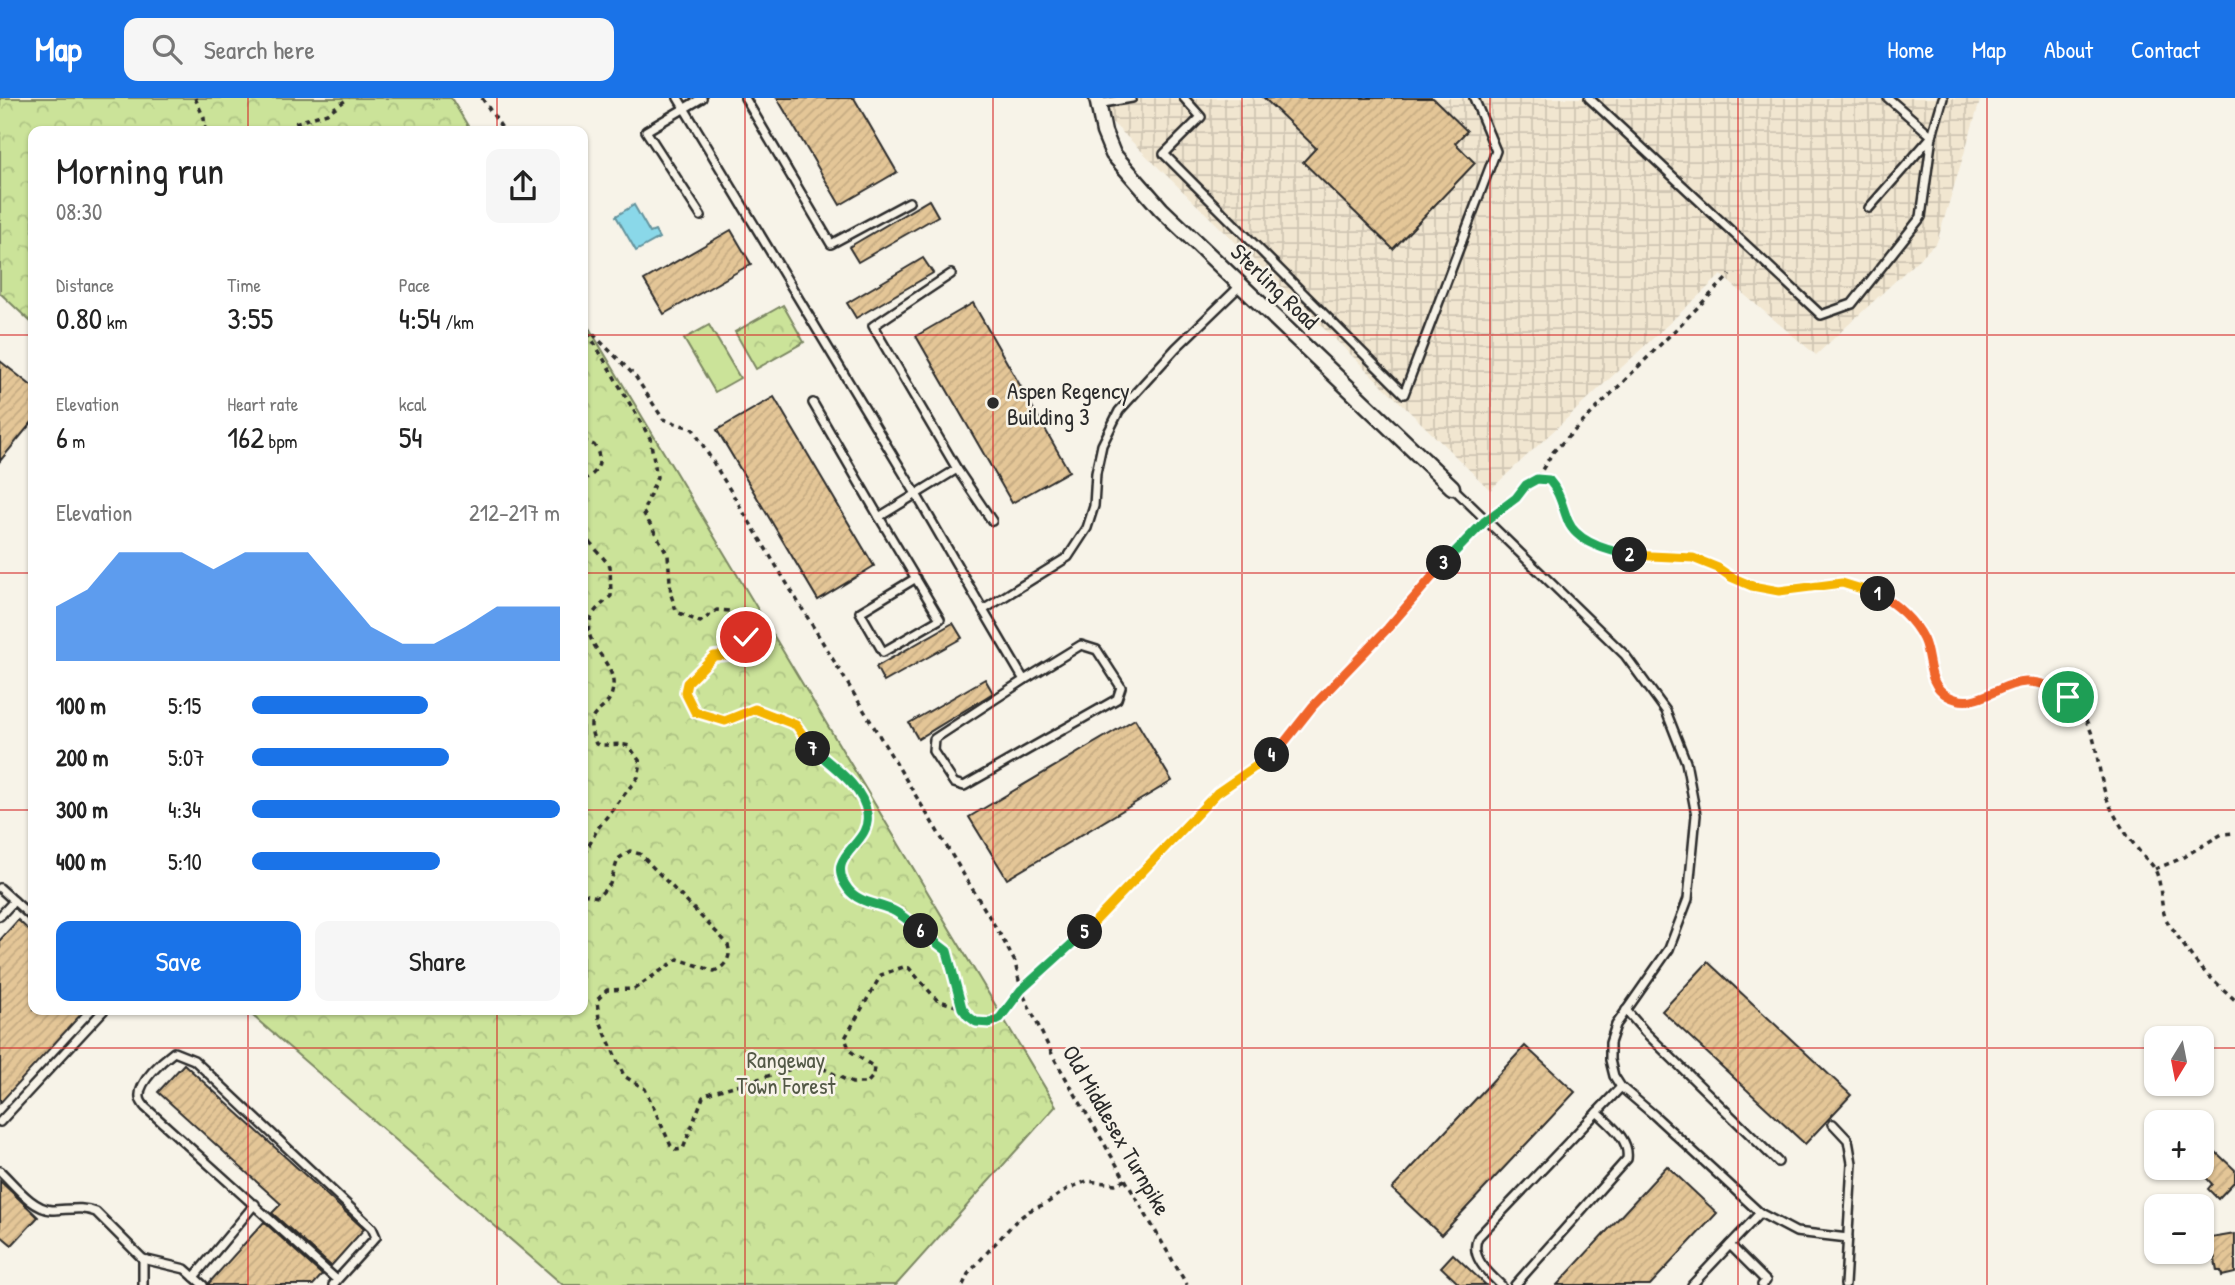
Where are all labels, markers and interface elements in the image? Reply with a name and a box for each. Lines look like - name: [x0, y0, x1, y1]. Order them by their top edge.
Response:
- search box: [124, 18, 614, 81]
- text: Map: [35, 27, 82, 71]
- icon: search: [148, 30, 186, 68]
- text: Search here: [204, 32, 315, 67]
- text: Home: [1887, 33, 1934, 65]
- text: Map: [1972, 33, 2006, 65]
- text: About: [2044, 33, 2093, 65]
- text: Contact: [2131, 33, 2200, 65]
- text: Morning run: [56, 144, 224, 196]
- button: share: [486, 149, 560, 223]
- text: 08:30: [56, 196, 102, 227]
- street label: Sterling Road: [1224, 236, 1326, 336]
- text: Distance: [56, 272, 114, 298]
- text: Time: [227, 272, 261, 298]
- text: Pace: [399, 272, 430, 298]
- text: 0.80: [56, 298, 102, 338]
- text: 3:55: [227, 298, 273, 338]
- text: 4:54: [399, 298, 441, 338]
- text: km: [102, 309, 127, 335]
- text: /km: [441, 309, 474, 335]
- place label: Aspen Regency Building 3: [1007, 375, 1130, 432]
- text: Elevation: [56, 391, 119, 417]
- text: Heart rate: [227, 391, 298, 417]
- text: kcal: [399, 391, 426, 417]
- marker: Aspen Regency Building 3: [985, 395, 1001, 411]
- text: 6: [56, 417, 68, 457]
- text: 162: [227, 417, 264, 457]
- text: 54: [399, 417, 423, 457]
- text: m: [68, 428, 85, 454]
- text: bpm: [264, 428, 298, 454]
- text: Elevation: [56, 497, 132, 528]
- text: 212–217 m: [469, 497, 560, 528]
- pin: 2: [1612, 538, 1648, 573]
- text: 2: [1625, 541, 1634, 567]
- pin: 3: [1426, 546, 1462, 580]
- text: 3: [1439, 549, 1448, 575]
- pin: 1: [1860, 576, 1896, 612]
- text: 1: [1874, 580, 1881, 606]
- pin: [716, 607, 776, 667]
- icon: check: [727, 618, 765, 656]
- pin: [2038, 667, 2098, 727]
- icon: arrive: [2049, 678, 2087, 716]
- text: 100 m: [56, 690, 106, 721]
- text: 5:15: [168, 690, 201, 721]
- pin: 7: [796, 732, 830, 766]
- text: 7: [808, 735, 817, 761]
- pin: 4: [1254, 738, 1290, 772]
- text: 4: [1268, 741, 1275, 767]
- text: 200 m: [56, 742, 108, 773]
- text: 5:07: [168, 742, 205, 773]
- text: 300 m: [56, 794, 108, 825]
- text: 4:34: [168, 794, 201, 825]
- text: 400 m: [56, 846, 106, 877]
- text: 5:10: [168, 846, 202, 877]
- pin: 6: [904, 914, 939, 948]
- pin: 5: [1068, 914, 1102, 950]
- text: 6: [917, 917, 924, 943]
- text: 5: [1080, 918, 1089, 944]
- button: Save: [56, 921, 301, 1001]
- button: Share: [315, 921, 560, 1001]
- north arrow: [2144, 1026, 2214, 1096]
- map controls: [2144, 1026, 2214, 1264]
- street label: Old Middlesex Turnpike: [1056, 1039, 1178, 1221]
- park label: Rangeway Town Forest: [736, 1044, 837, 1101]
- button: +: [2144, 1110, 2214, 1180]
- button: −: [2144, 1194, 2214, 1264]

